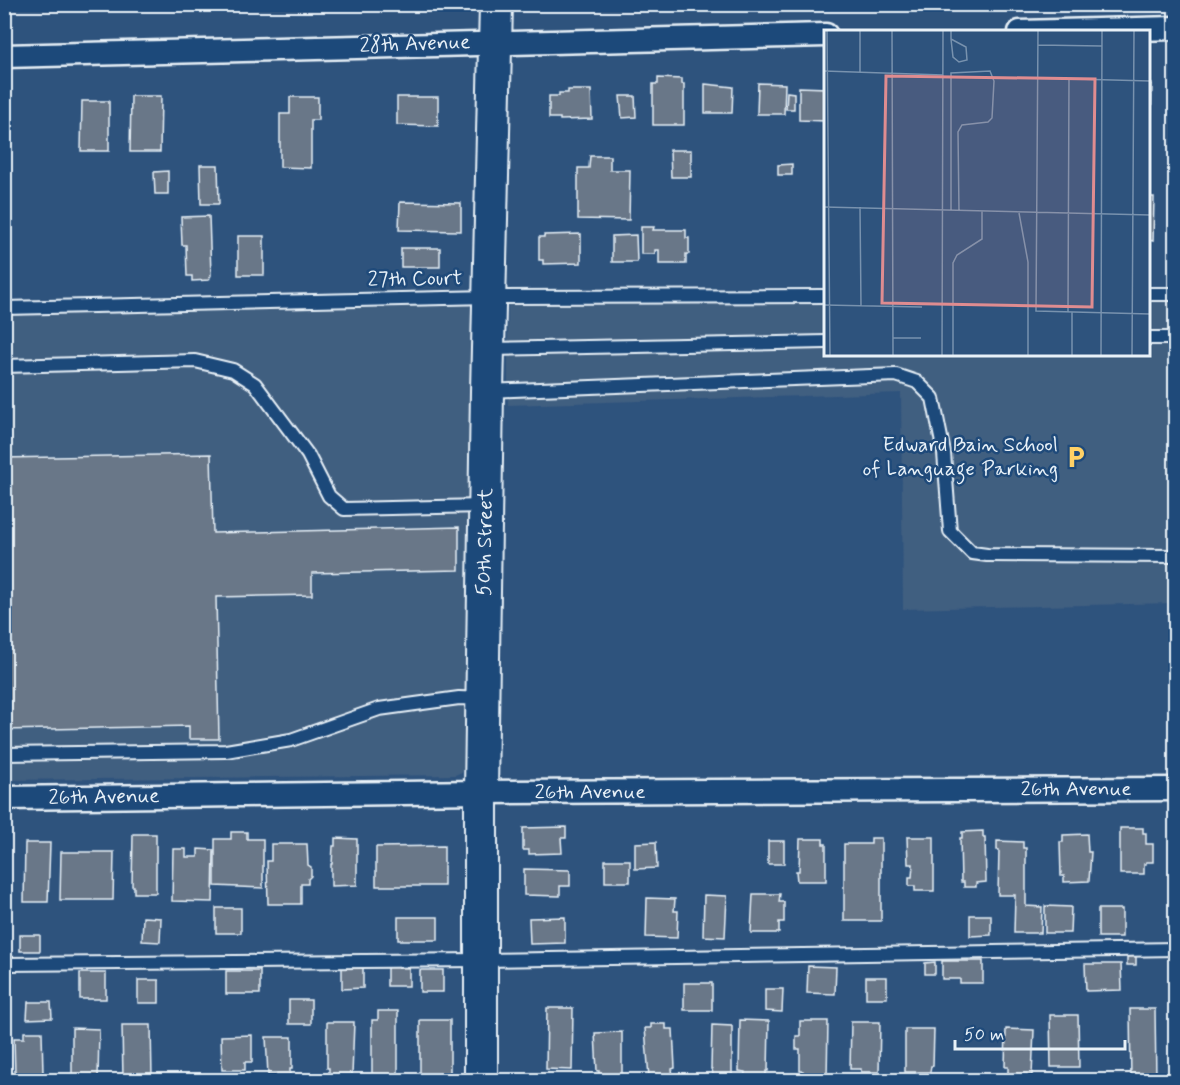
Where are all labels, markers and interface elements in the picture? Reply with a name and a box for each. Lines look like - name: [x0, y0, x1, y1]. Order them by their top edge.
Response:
- street label: 28th Avenue: [359, 28, 471, 60]
- inset map: [824, 30, 1150, 356]
- street label: 27th Court: [367, 264, 463, 294]
- place label: Edward Bain School of Language Parking: [863, 431, 1058, 485]
- parking icon: Edward Bain School of Language Parking: [1063, 444, 1089, 470]
- street label: 50th Street: [470, 487, 500, 596]
- street label: 26th Avenue: [1020, 775, 1132, 803]
- street label: 26th Avenue: [534, 778, 646, 806]
- street label: 26th Avenue: [48, 782, 160, 812]
- scale bar: [955, 1013, 1124, 1051]
- text: 50 m: [964, 1023, 1004, 1047]

